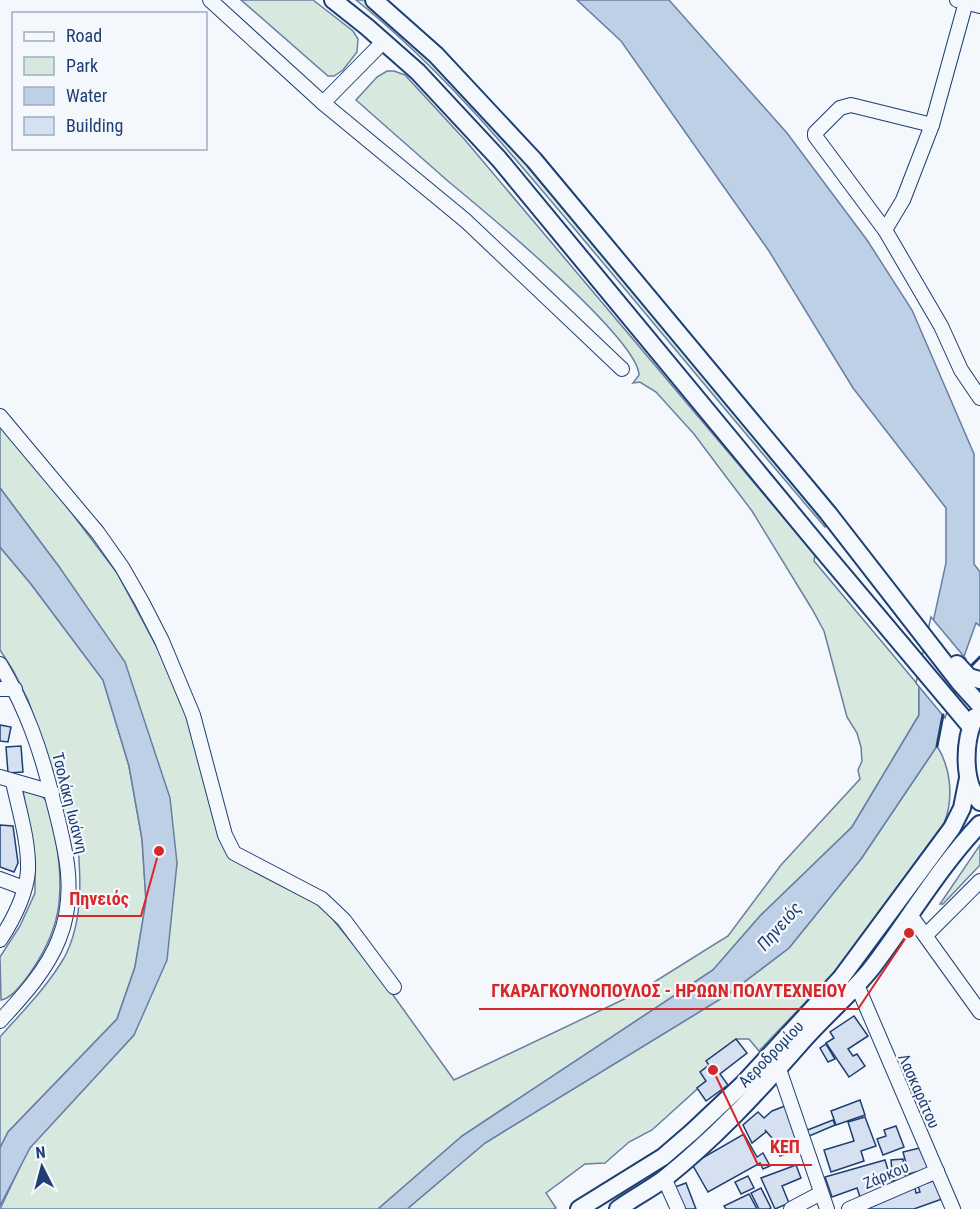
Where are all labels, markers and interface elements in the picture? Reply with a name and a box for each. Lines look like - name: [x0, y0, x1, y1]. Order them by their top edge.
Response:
- legend: [12, 12, 207, 150]
- text: Road: [66, 25, 102, 46]
- text: Park: [66, 55, 98, 76]
- text: Water: [66, 85, 108, 106]
- text: Building: [66, 115, 123, 136]
- street label: Τσολάκη Ιωάννη: [48, 750, 92, 856]
- callout: Πηνειός: [58, 880, 141, 916]
- text: Πηνειός: [69, 888, 129, 909]
- water label: Πηνειός: [752, 897, 806, 955]
- callout: ΓΚΑΡΑΓΚΟΥΝΟΠΟΥΛΟΣ - ΗΡΩΩΝ ΠΟΛΥΤΕΧΝΕΙΟΥ: [479, 973, 858, 1009]
- text: ΓΚΑΡΑΓΚΟΥΝΟΠΟΥΛΟΣ - ΗΡΩΩΝ ΠΟΛΥΤΕΧΝΕΙΟΥ: [491, 980, 847, 1001]
- street label: Αεροδρομίου: [735, 1017, 807, 1091]
- street label: Λασκαράτου: [894, 1051, 944, 1131]
- callout: ΚΕΠ: [758, 1129, 812, 1165]
- text: ΚΕΠ: [770, 1136, 800, 1157]
- north arrow: [12, 1137, 72, 1197]
- text: N: [35, 1143, 46, 1163]
- street label: Ζάρκου: [860, 1157, 912, 1193]

